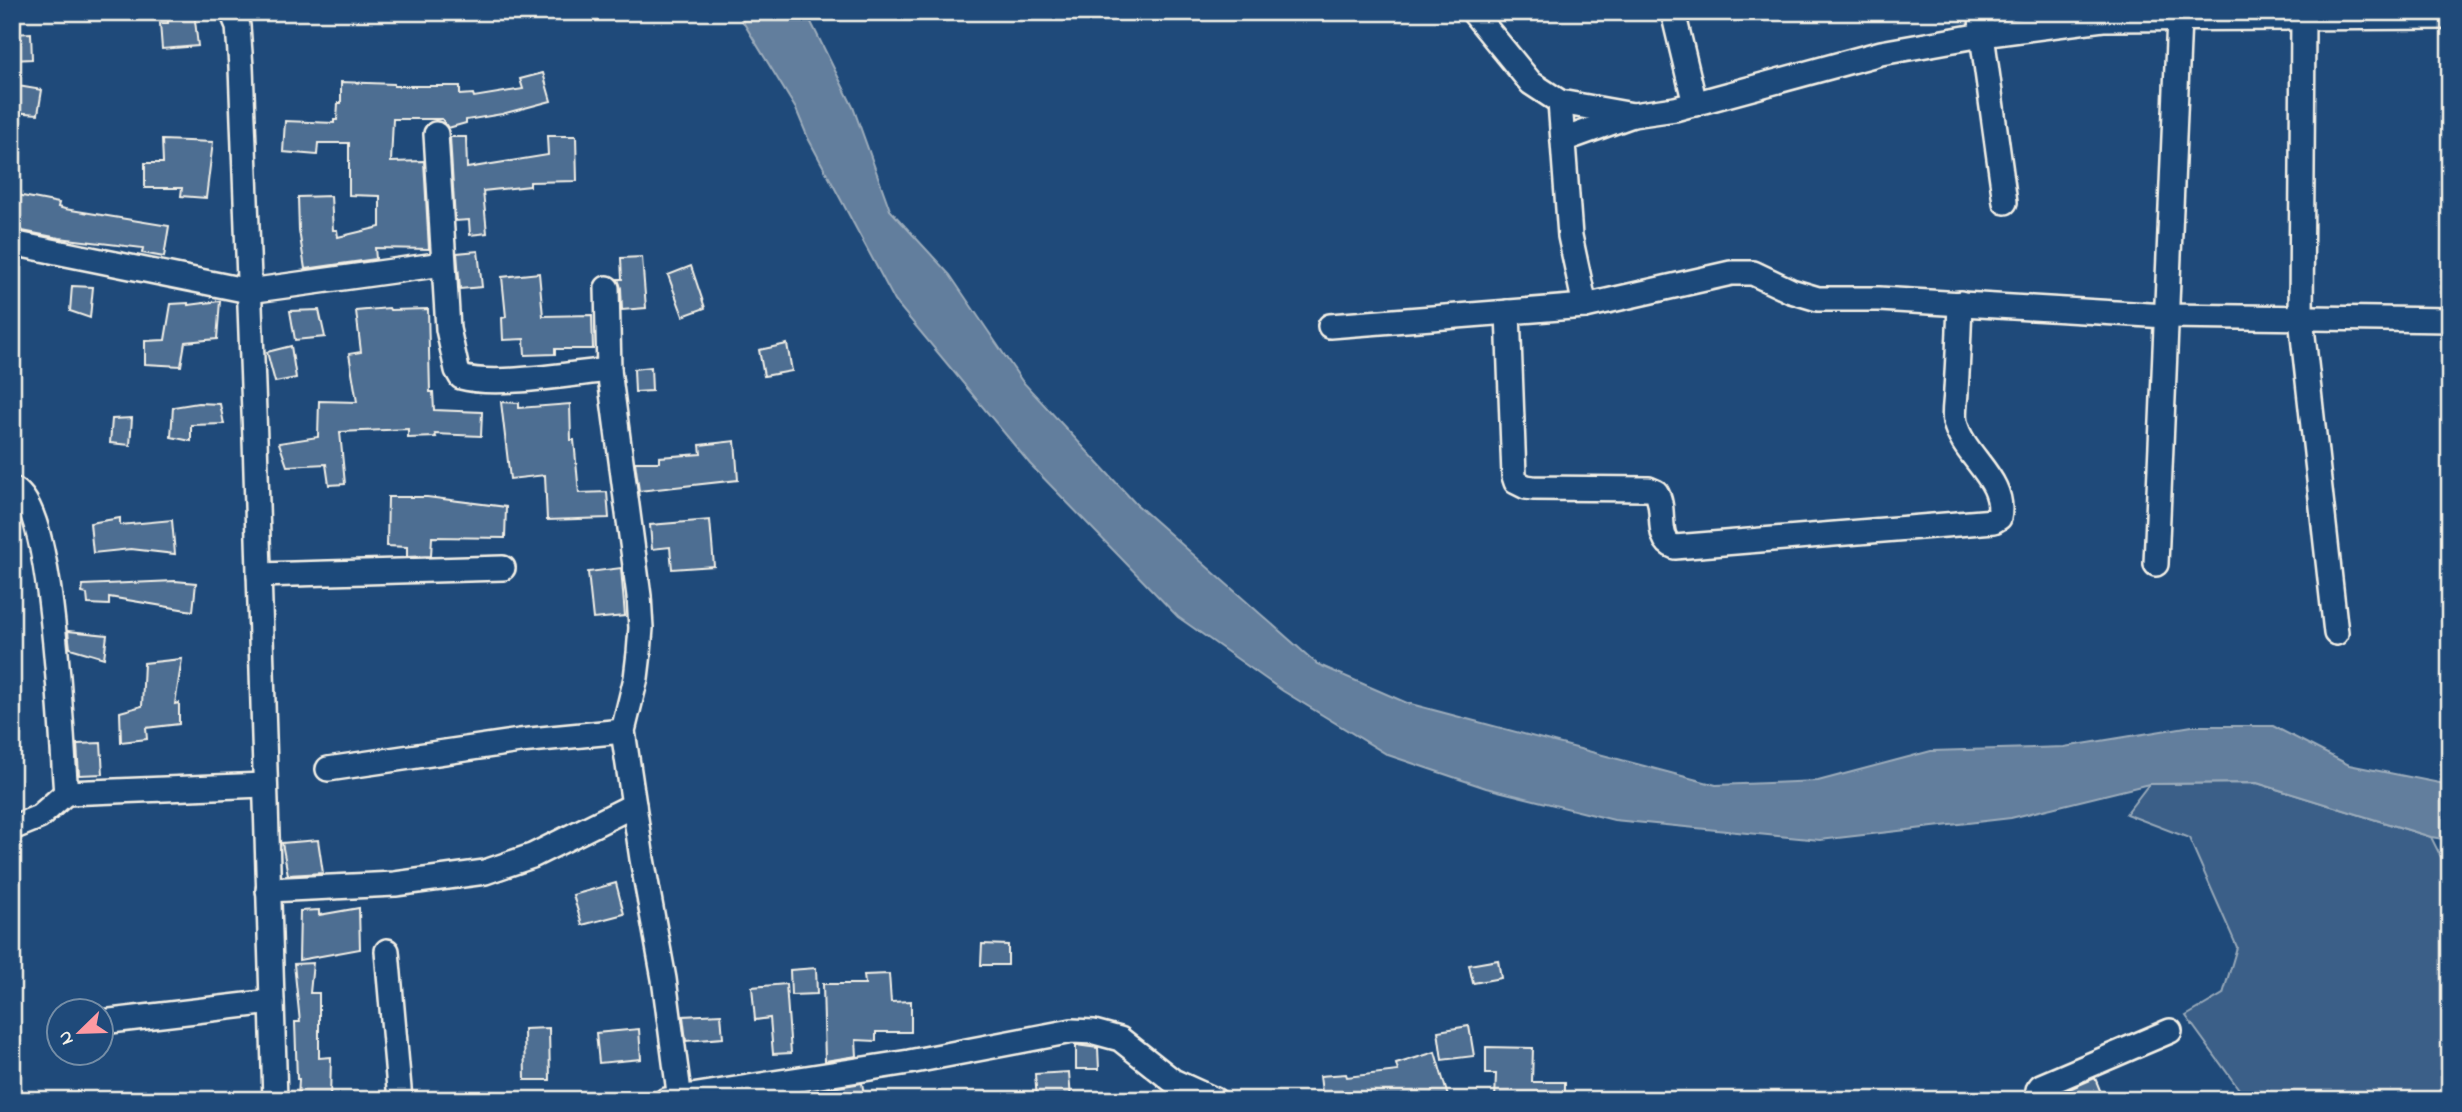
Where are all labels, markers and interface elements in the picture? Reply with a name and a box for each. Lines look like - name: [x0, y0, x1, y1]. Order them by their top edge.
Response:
- north arrow: [46, 996, 116, 1066]
- text: N: [52, 1026, 82, 1049]

